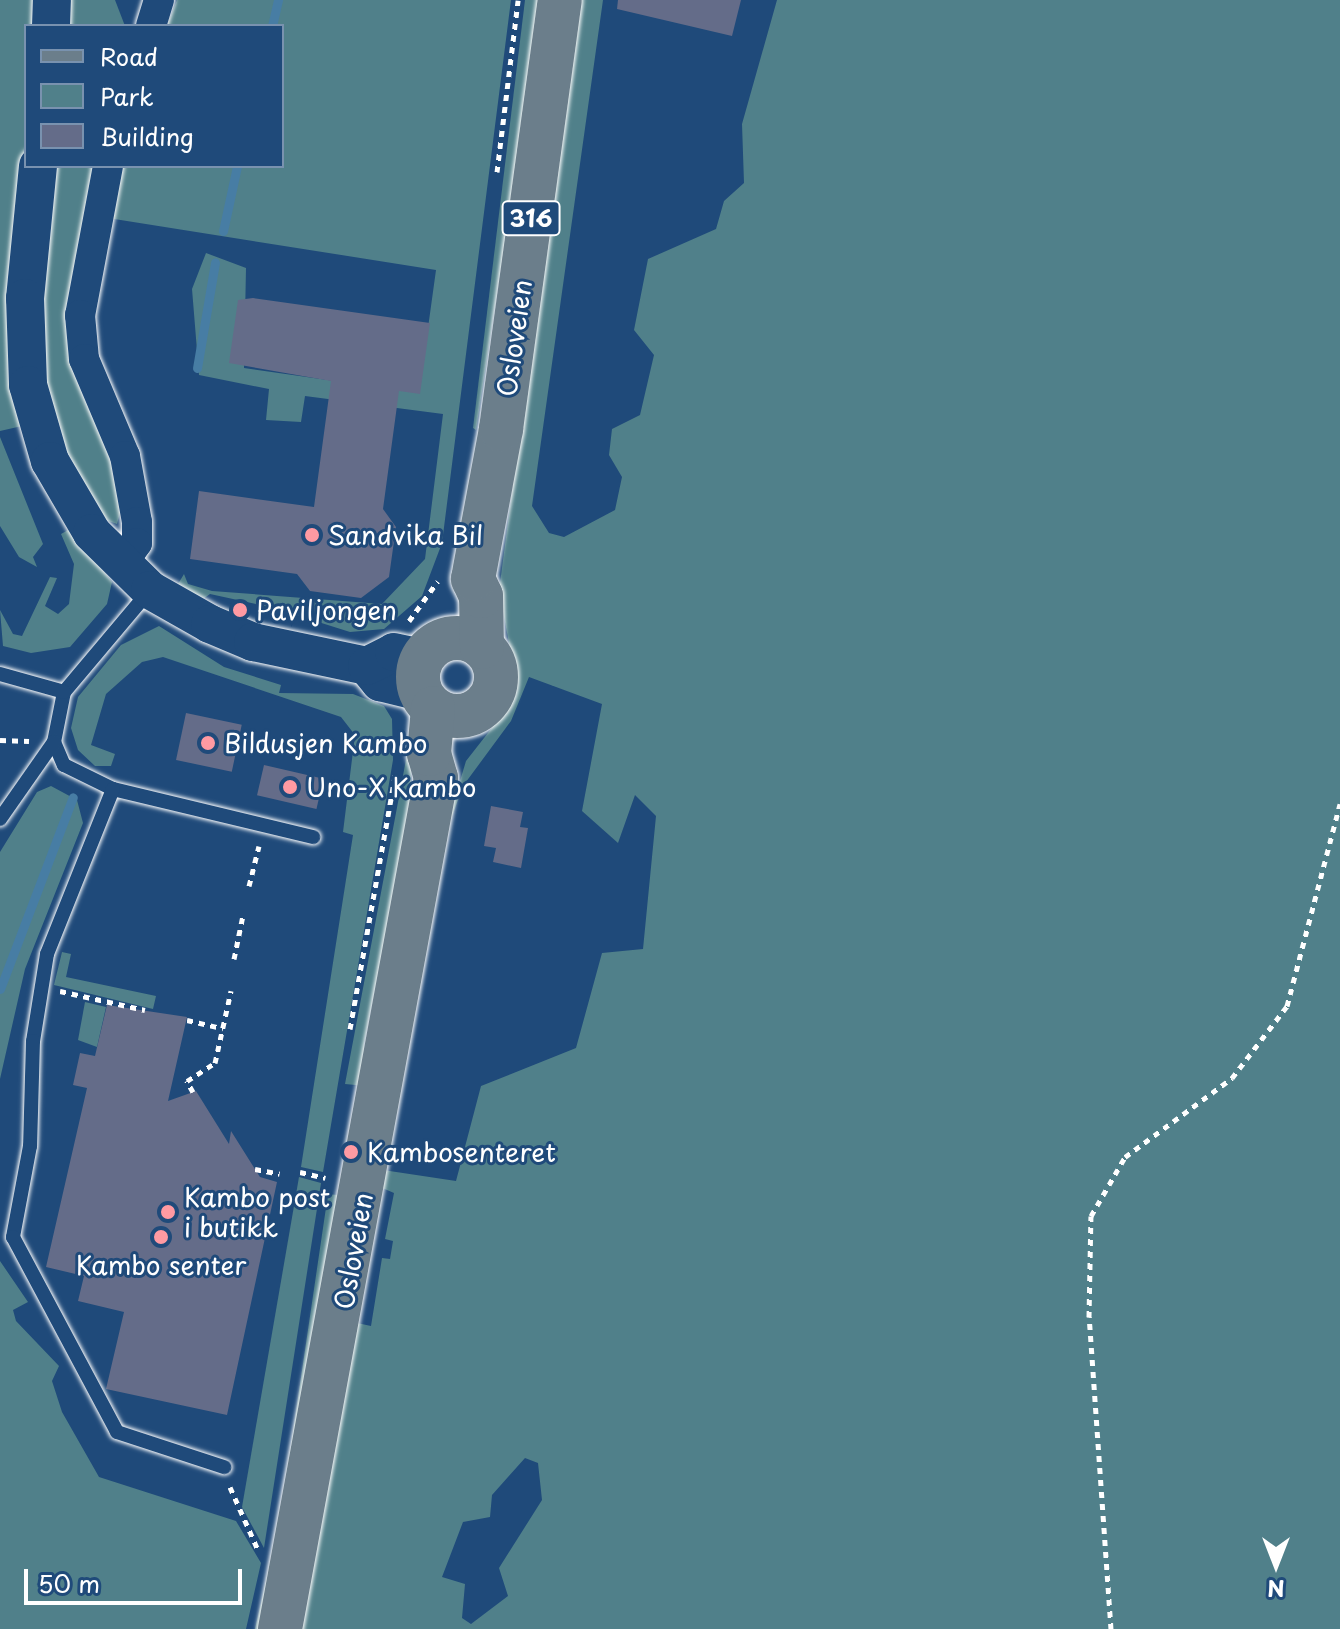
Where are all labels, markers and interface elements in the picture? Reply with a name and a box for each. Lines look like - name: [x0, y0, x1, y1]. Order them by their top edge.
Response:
- legend: [24, 24, 284, 168]
- text: Road: [100, 38, 158, 74]
- text: Park: [100, 78, 154, 114]
- text: Building: [100, 118, 194, 154]
- road number: 316: [501, 198, 561, 238]
- street label: Osloveien: [490, 277, 538, 399]
- place label: Sandvika Bil: [328, 519, 485, 551]
- marker: Sandvika Bil: [303, 526, 321, 544]
- place label: Paviljongen: [256, 594, 397, 626]
- marker: Paviljongen: [231, 601, 249, 619]
- place label: Bildusjen Kambo: [224, 727, 428, 759]
- marker: Bildusjen Kambo: [199, 734, 217, 752]
- place label: Uno-X Kambo: [306, 771, 479, 803]
- marker: Uno-X Kambo: [281, 778, 299, 796]
- place label: Kambosenteret: [367, 1136, 556, 1168]
- marker: Kambosenteret: [342, 1143, 360, 1161]
- place label: Kambo post i butikk: [184, 1181, 330, 1242]
- street label: Osloveien: [327, 1190, 379, 1312]
- marker: Kambo post i butikk: [159, 1203, 177, 1221]
- marker: Kambo senter: [152, 1228, 170, 1246]
- place label: Kambo senter: [75, 1249, 247, 1281]
- north arrow: [1236, 1525, 1316, 1605]
- scale bar: [28, 1553, 246, 1603]
- text: 50 m: [38, 1565, 100, 1601]
- text: N: [1267, 1573, 1285, 1606]

